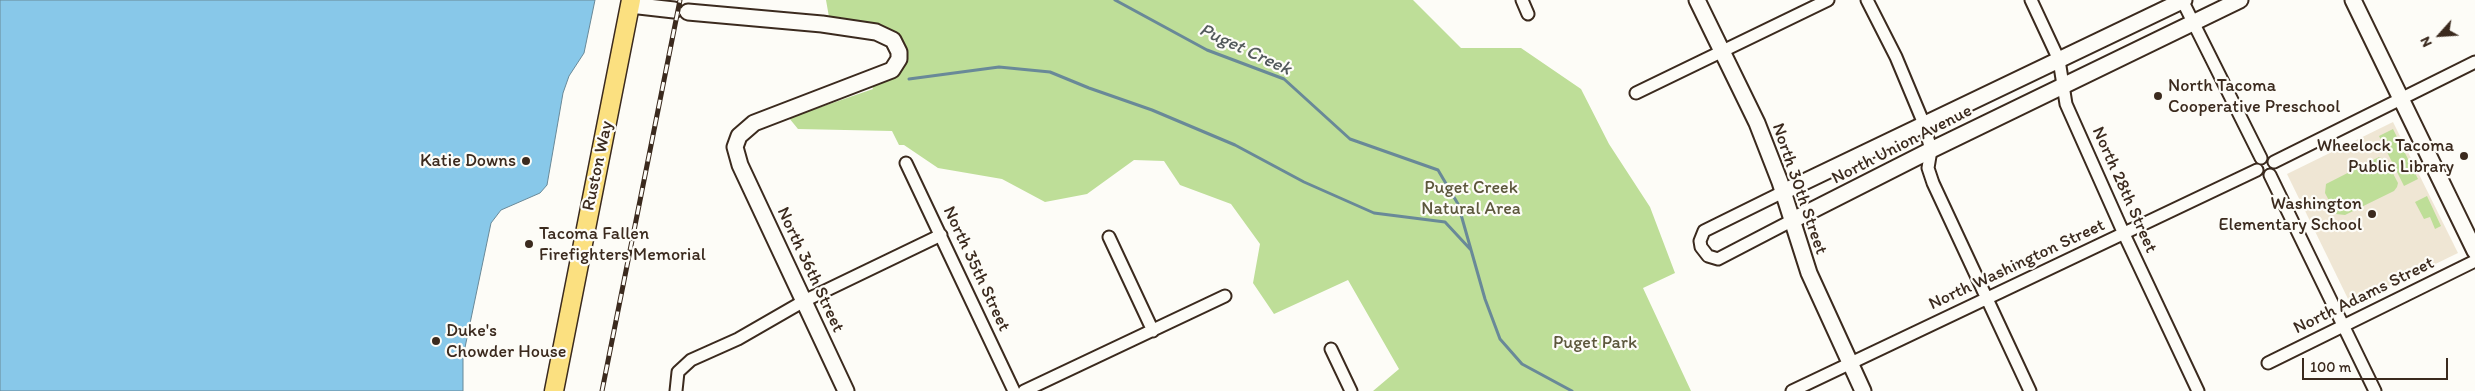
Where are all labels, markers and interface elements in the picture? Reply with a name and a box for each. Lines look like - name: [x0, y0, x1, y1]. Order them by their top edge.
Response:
- north arrow: [2415, 10, 2465, 60]
- water label: Puget Creek: [1195, 19, 1295, 81]
- text: N: [2416, 34, 2436, 50]
- place label: North Tacoma Cooperative Preschool: [2168, 75, 2340, 118]
- marker: North Tacoma Cooperative Preschool: [2152, 90, 2164, 102]
- street label: North Union Avenue: [1828, 100, 1976, 190]
- street label: Ruston Way: [578, 119, 618, 213]
- street label: North 30th Street: [1766, 121, 1832, 257]
- street label: North 28th Street: [2087, 124, 2161, 256]
- place label: Wheelock Tacoma Public Library: [2317, 135, 2454, 178]
- place label: Katie Downs: [420, 150, 516, 172]
- marker: Wheelock Tacoma Public Library: [2458, 150, 2470, 162]
- marker: Katie Downs: [520, 155, 532, 167]
- park label: Puget Creek Natural Area: [1421, 177, 1521, 220]
- place label: Washington Elementary School: [2218, 193, 2362, 235]
- street label: North 35th Street: [938, 203, 1014, 335]
- street label: North 36th Street: [772, 204, 848, 336]
- marker: Washington Elementary School: [2366, 208, 2378, 220]
- street label: North Washington Street: [1925, 215, 2109, 315]
- place label: Tacoma Fallen Firefighters Memorial: [539, 223, 706, 266]
- marker: Tacoma Fallen Firefighters Memorial: [523, 238, 535, 250]
- street label: North Adams Street: [2290, 253, 2438, 339]
- place label: Duke's Chowder House: [446, 320, 566, 362]
- park label: Puget Park: [1553, 332, 1637, 354]
- marker: Duke's Chowder House: [430, 335, 442, 347]
- scale bar: [2305, 348, 2451, 380]
- text: 100 m: [2310, 358, 2351, 376]

